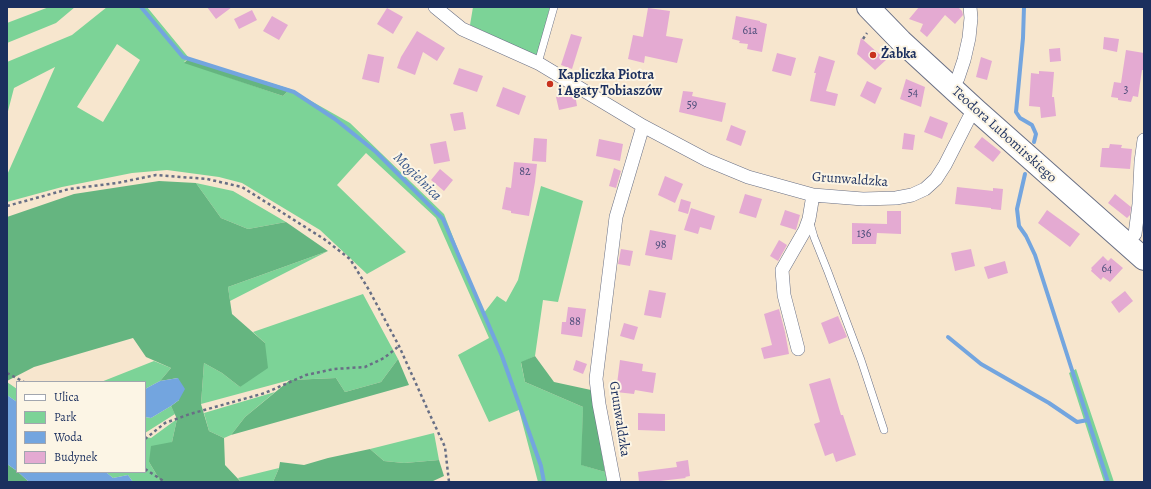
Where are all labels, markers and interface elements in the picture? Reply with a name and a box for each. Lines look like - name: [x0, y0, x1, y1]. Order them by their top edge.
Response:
- house number: 61a: [742, 24, 758, 38]
- place label: Żabka: [881, 47, 917, 63]
- marker: Żabka: [868, 50, 878, 60]
- place label: Kapliczka Piotra i Agaty Tobiaszów: [558, 68, 662, 100]
- marker: Kapliczka Piotra i Agaty Tobiaszów: [545, 79, 555, 89]
- street label: Teodora Lubomirskiego: [948, 83, 1060, 187]
- house number: 3: [1124, 83, 1128, 97]
- house number: 54: [908, 86, 918, 100]
- house number: 59: [687, 98, 697, 112]
- water label: Mogielnica: [389, 149, 445, 205]
- house number: 82: [519, 165, 531, 179]
- street label: Grunwaldzka: [811, 169, 889, 191]
- house number: 136: [857, 227, 871, 241]
- house number: 98: [655, 238, 667, 252]
- house number: 64: [1102, 262, 1112, 276]
- house number: 88: [569, 315, 581, 329]
- street label: Grunwaldzka: [605, 380, 633, 458]
- legend: [16, 381, 146, 473]
- text: Ulica: [54, 389, 79, 405]
- text: Park: [54, 409, 77, 425]
- text: Woda: [54, 429, 82, 445]
- text: Budynek: [54, 449, 97, 465]

